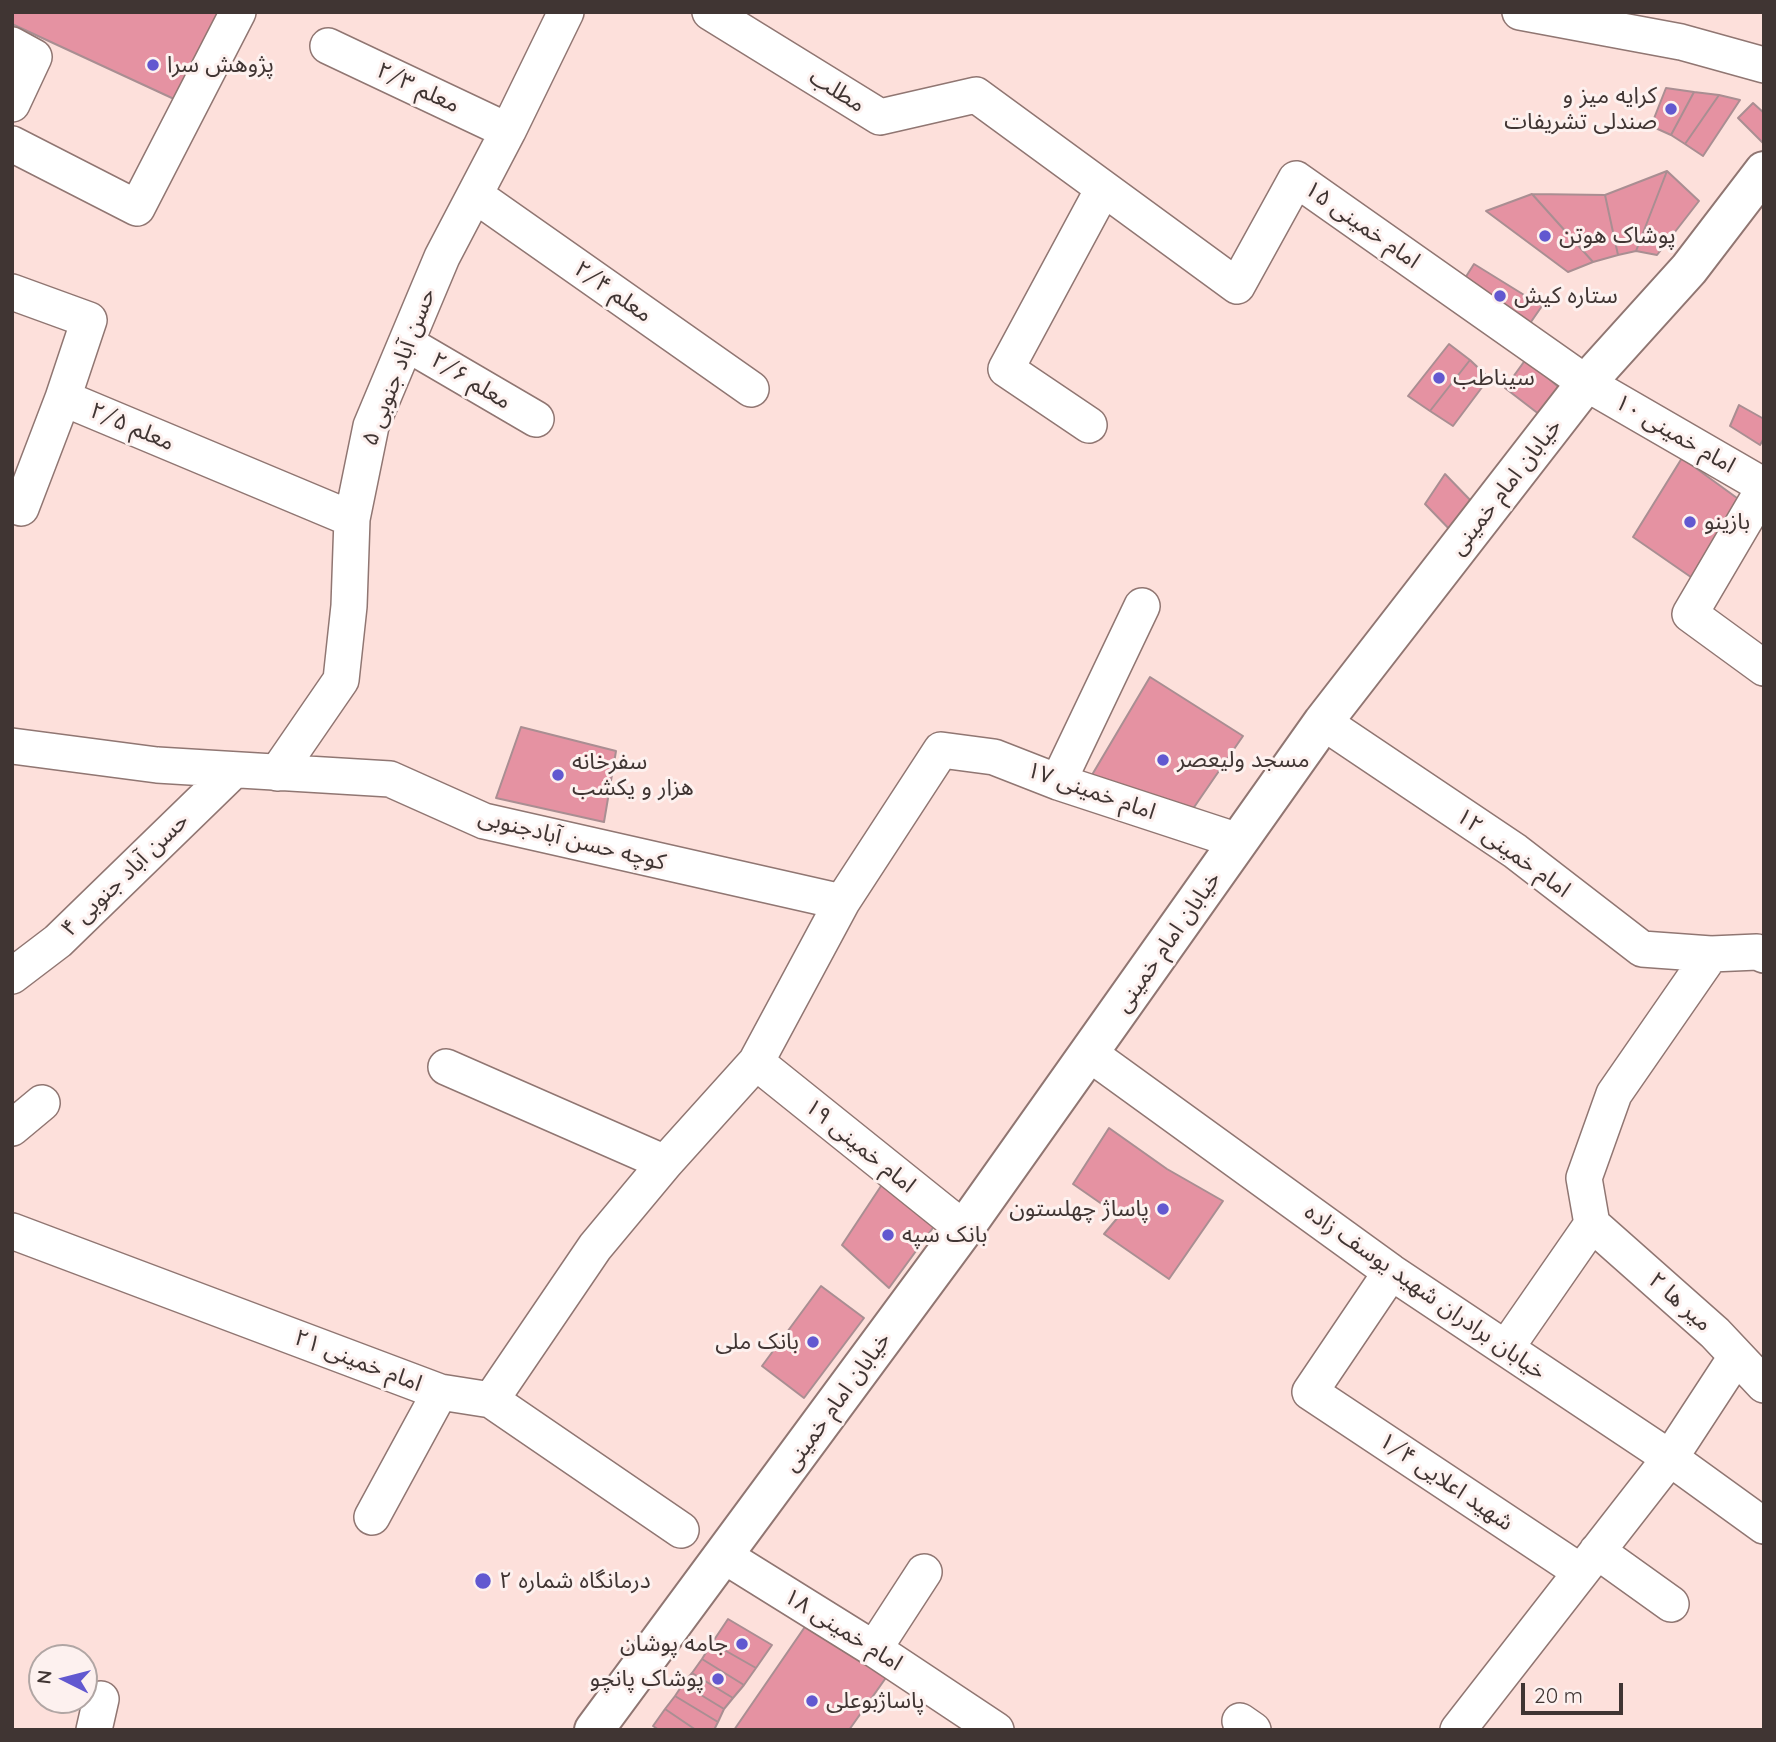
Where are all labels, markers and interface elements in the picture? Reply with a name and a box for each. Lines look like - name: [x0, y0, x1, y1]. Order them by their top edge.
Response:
- place label: پژوهش سرا: [167, 51, 274, 79]
- marker: پژوهش سرا: [145, 57, 161, 73]
- street label: معلم ۲/۳: [372, 57, 464, 119]
- street label: مطلب: [804, 63, 870, 119]
- place label: کرایه میز و صندلی تشریفات: [1504, 82, 1657, 136]
- marker: کرایه میز و صندلی تشریفات: [1663, 101, 1679, 117]
- street label: امام خمینی ۱۵: [1299, 175, 1425, 275]
- place label: پوشاک هوتن: [1559, 222, 1676, 250]
- marker: پوشاک هوتن: [1537, 228, 1553, 244]
- street label: معلم ۲/۴: [569, 255, 657, 329]
- place label: ستاره کیش: [1514, 282, 1618, 310]
- street label: حسن آباد جنوبی ۵: [356, 284, 442, 450]
- marker: ستاره کیش: [1492, 288, 1508, 304]
- street label: معلم ۲/۶: [426, 346, 516, 416]
- place label: سیناطب: [1453, 364, 1535, 392]
- marker: سیناطب: [1431, 370, 1447, 386]
- street label: امام خمینی ۱۰: [1610, 388, 1740, 480]
- street label: معلم ۲/۵: [86, 397, 178, 457]
- street label: خیابان امام خمینی: [1444, 413, 1568, 561]
- place label: بازینو: [1704, 508, 1750, 536]
- marker: بازینو: [1682, 514, 1698, 530]
- place label: مسجد ولیعصر: [1177, 746, 1310, 774]
- place label: سفرخانه هزار و یکشب: [572, 748, 694, 802]
- marker: مسجد ولیعصر: [1155, 752, 1171, 768]
- street label: امام خمینی ۱۷: [1023, 756, 1159, 826]
- marker: سفرخانه هزار و یکشب: [550, 767, 566, 783]
- street label: امام خمینی ۱۲: [1450, 802, 1576, 904]
- street label: کوچه حسن آبادجنوبی: [475, 803, 669, 877]
- street label: حسن آباد جنوبی ۴: [56, 807, 194, 943]
- street label: خیابان امام خمینی: [1109, 866, 1227, 1018]
- street label: امام خمینی ۱۹: [799, 1093, 921, 1199]
- place label: پاساژ چهلستون: [1009, 1195, 1149, 1223]
- street label: خیابان برادران شهید یوسف زاده: [1299, 1198, 1551, 1386]
- marker: پاساژ چهلستون: [1155, 1201, 1171, 1217]
- place label: بانک سپه: [902, 1221, 988, 1249]
- marker: بانک سپه: [880, 1227, 896, 1243]
- street label: میر ها ۲: [1643, 1267, 1717, 1337]
- street label: امام خمینی ۲۱: [290, 1324, 426, 1398]
- street label: خیابان امام خمینی: [777, 1327, 897, 1477]
- place label: بانک ملی: [715, 1328, 799, 1356]
- marker: بانک ملی: [805, 1334, 821, 1350]
- street label: شهید اعلایی ۱/۴: [1374, 1427, 1518, 1537]
- place label: درمانگاه شماره ۲: [499, 1567, 651, 1595]
- marker: درمانگاه شماره ۲: [473, 1571, 493, 1591]
- street label: امام خمینی ۱۸: [779, 1583, 907, 1677]
- place label: جامه پوشان: [620, 1630, 728, 1658]
- marker: جامه پوشان: [734, 1636, 750, 1652]
- north arrow: [28, 1644, 98, 1714]
- place label: پوشاک پانچو: [590, 1665, 704, 1693]
- scale bar: [1524, 1668, 1626, 1712]
- text: N: [31, 1669, 57, 1685]
- marker: پوشاک پانچو: [710, 1671, 726, 1687]
- text: 20 m: [1534, 1682, 1583, 1708]
- place label: پاساژبوعلی: [826, 1687, 924, 1715]
- marker: پاساژبوعلی: [804, 1693, 820, 1709]

